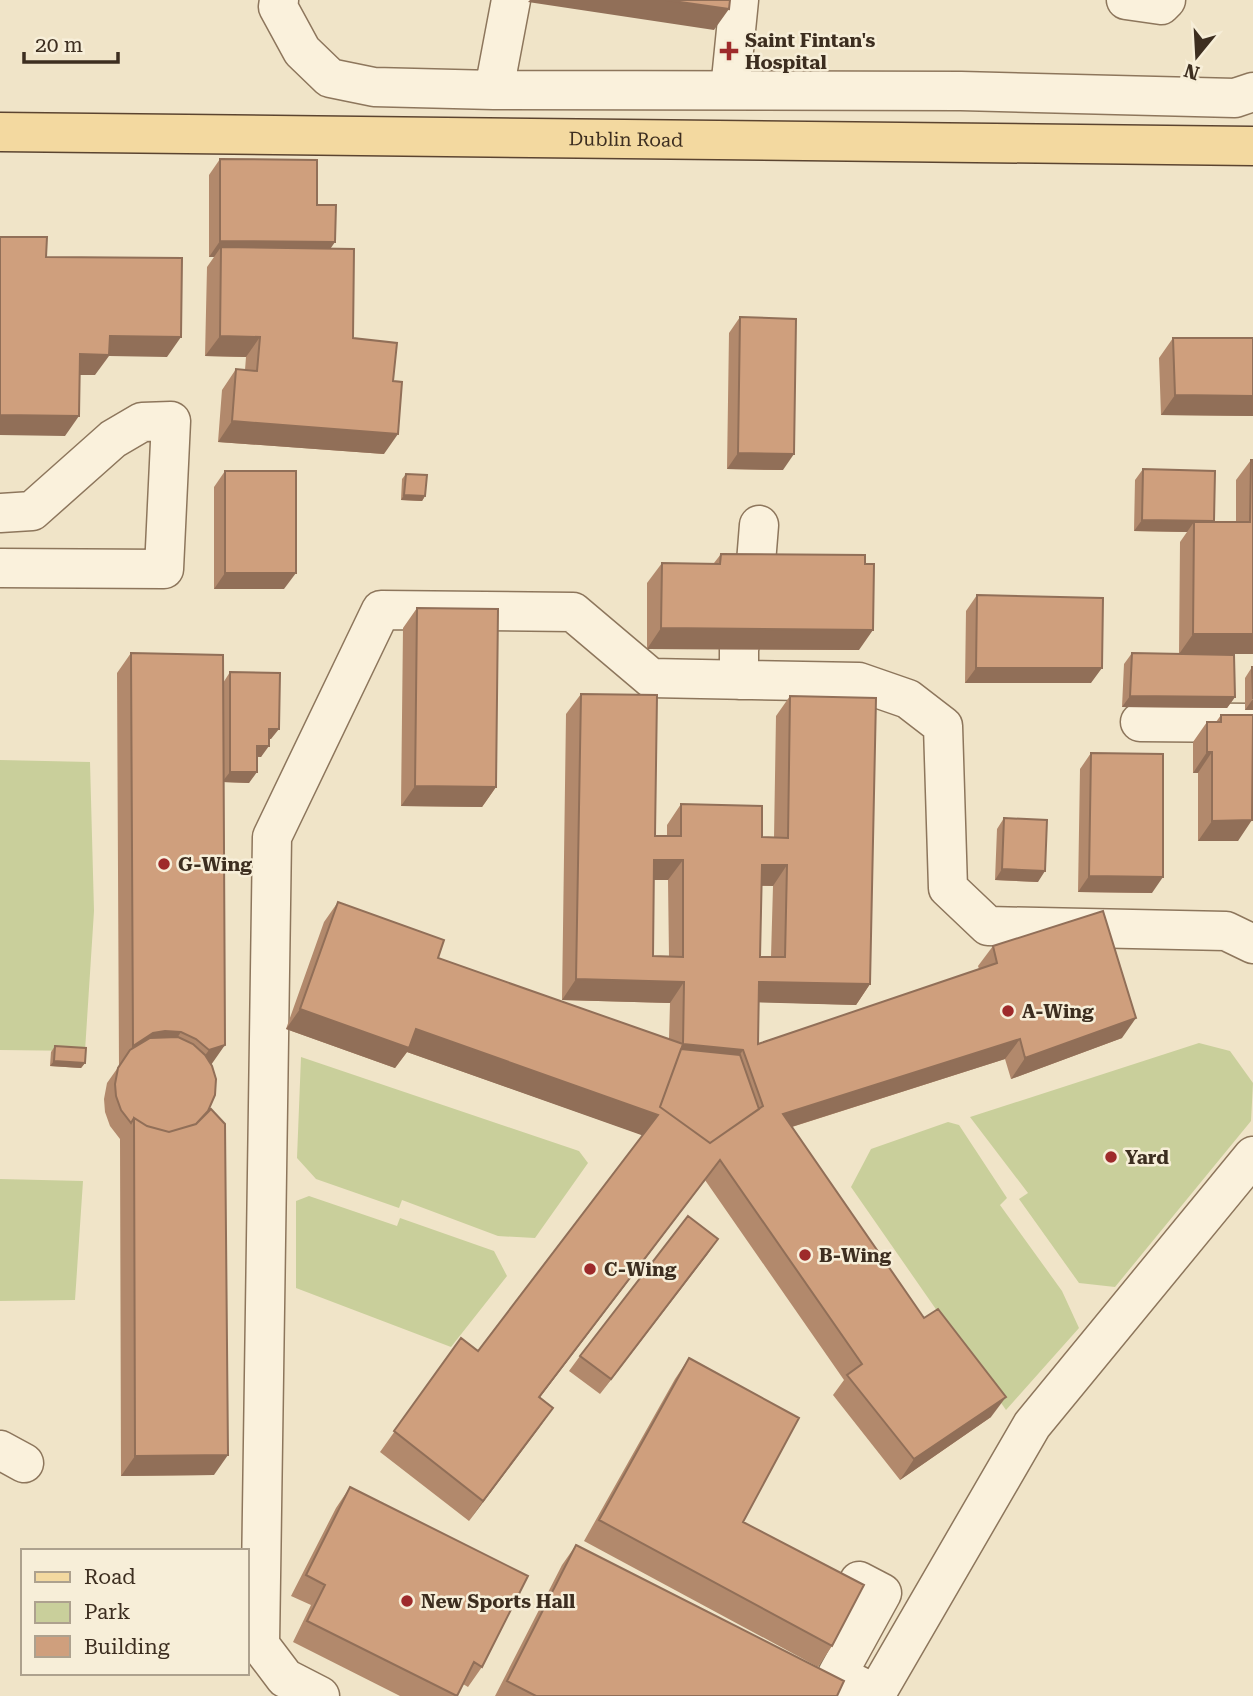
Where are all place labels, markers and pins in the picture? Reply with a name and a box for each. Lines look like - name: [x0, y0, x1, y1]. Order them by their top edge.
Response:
- place label: Saint Fintan's Hospital: [745, 29, 875, 74]
- marker: Saint Fintan's Hospital: [719, 41, 739, 61]
- place label: G-Wing: [178, 853, 252, 876]
- marker: G-Wing: [156, 856, 172, 872]
- place label: A-Wing: [1022, 1000, 1094, 1023]
- marker: A-Wing: [1000, 1003, 1016, 1019]
- place label: Yard: [1125, 1146, 1169, 1169]
- marker: Yard: [1103, 1149, 1119, 1165]
- place label: B-Wing: [819, 1244, 892, 1267]
- marker: B-Wing: [797, 1247, 813, 1263]
- place label: C-Wing: [604, 1258, 677, 1281]
- marker: C-Wing: [582, 1261, 598, 1277]
- place label: New Sports Hall: [421, 1590, 575, 1613]
- marker: New Sports Hall: [399, 1593, 415, 1609]

